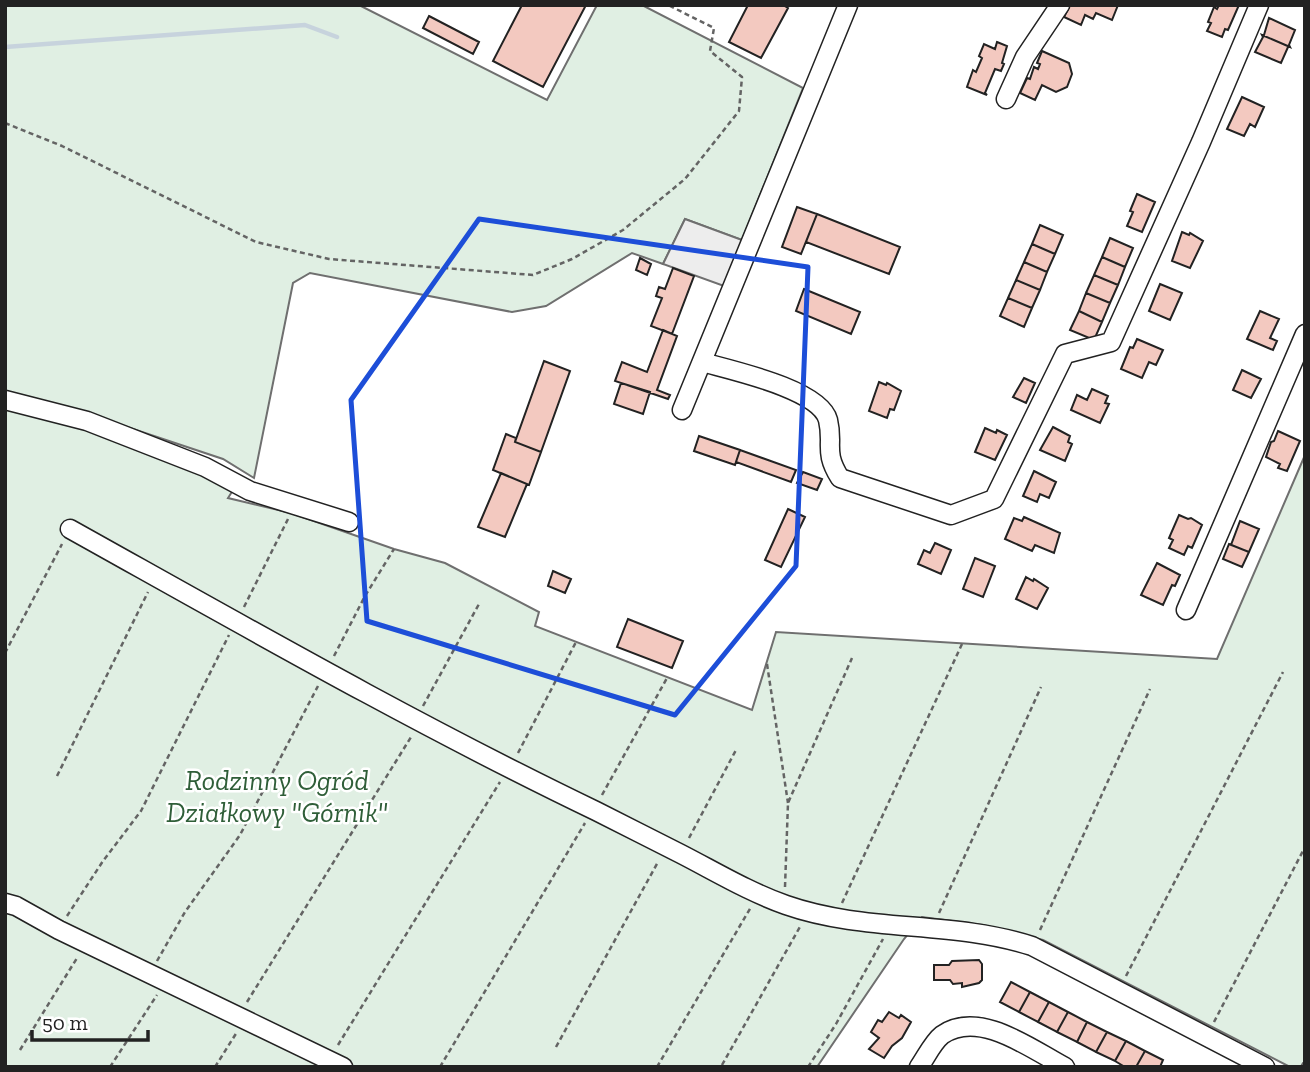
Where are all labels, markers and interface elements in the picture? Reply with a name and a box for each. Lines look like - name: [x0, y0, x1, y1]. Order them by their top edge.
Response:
- park label: Rodzinny Ogród Działkowy "Górnik": [166, 764, 388, 829]
- scale bar: [32, 998, 147, 1042]
- text: 50 m: [42, 1010, 88, 1035]

